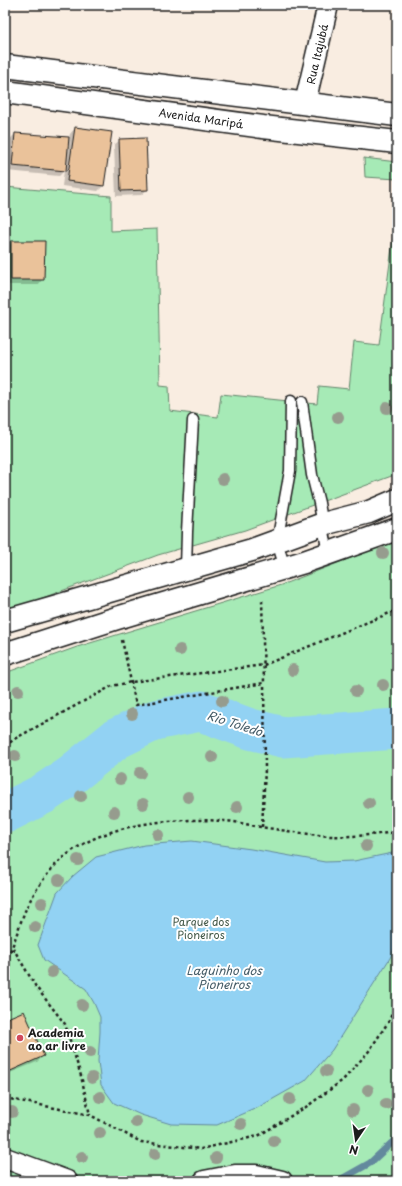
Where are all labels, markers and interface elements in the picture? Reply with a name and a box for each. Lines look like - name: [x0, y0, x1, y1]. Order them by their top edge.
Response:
- street label: Rua Itajubá: [302, 22, 332, 86]
- street label: Avenida Maripá: [158, 104, 245, 132]
- water label: Rio Toledo: [205, 706, 266, 741]
- park label: Parque dos Pioneiros: [173, 913, 229, 943]
- water label: Laguinho dos Pioneiros: [186, 961, 263, 993]
- place label: Academia ao ar livre: [27, 1024, 86, 1054]
- marker: Academia ao ar livre: [15, 1033, 25, 1043]
- north arrow: [336, 1120, 376, 1160]
- text: N: [347, 1141, 360, 1159]

